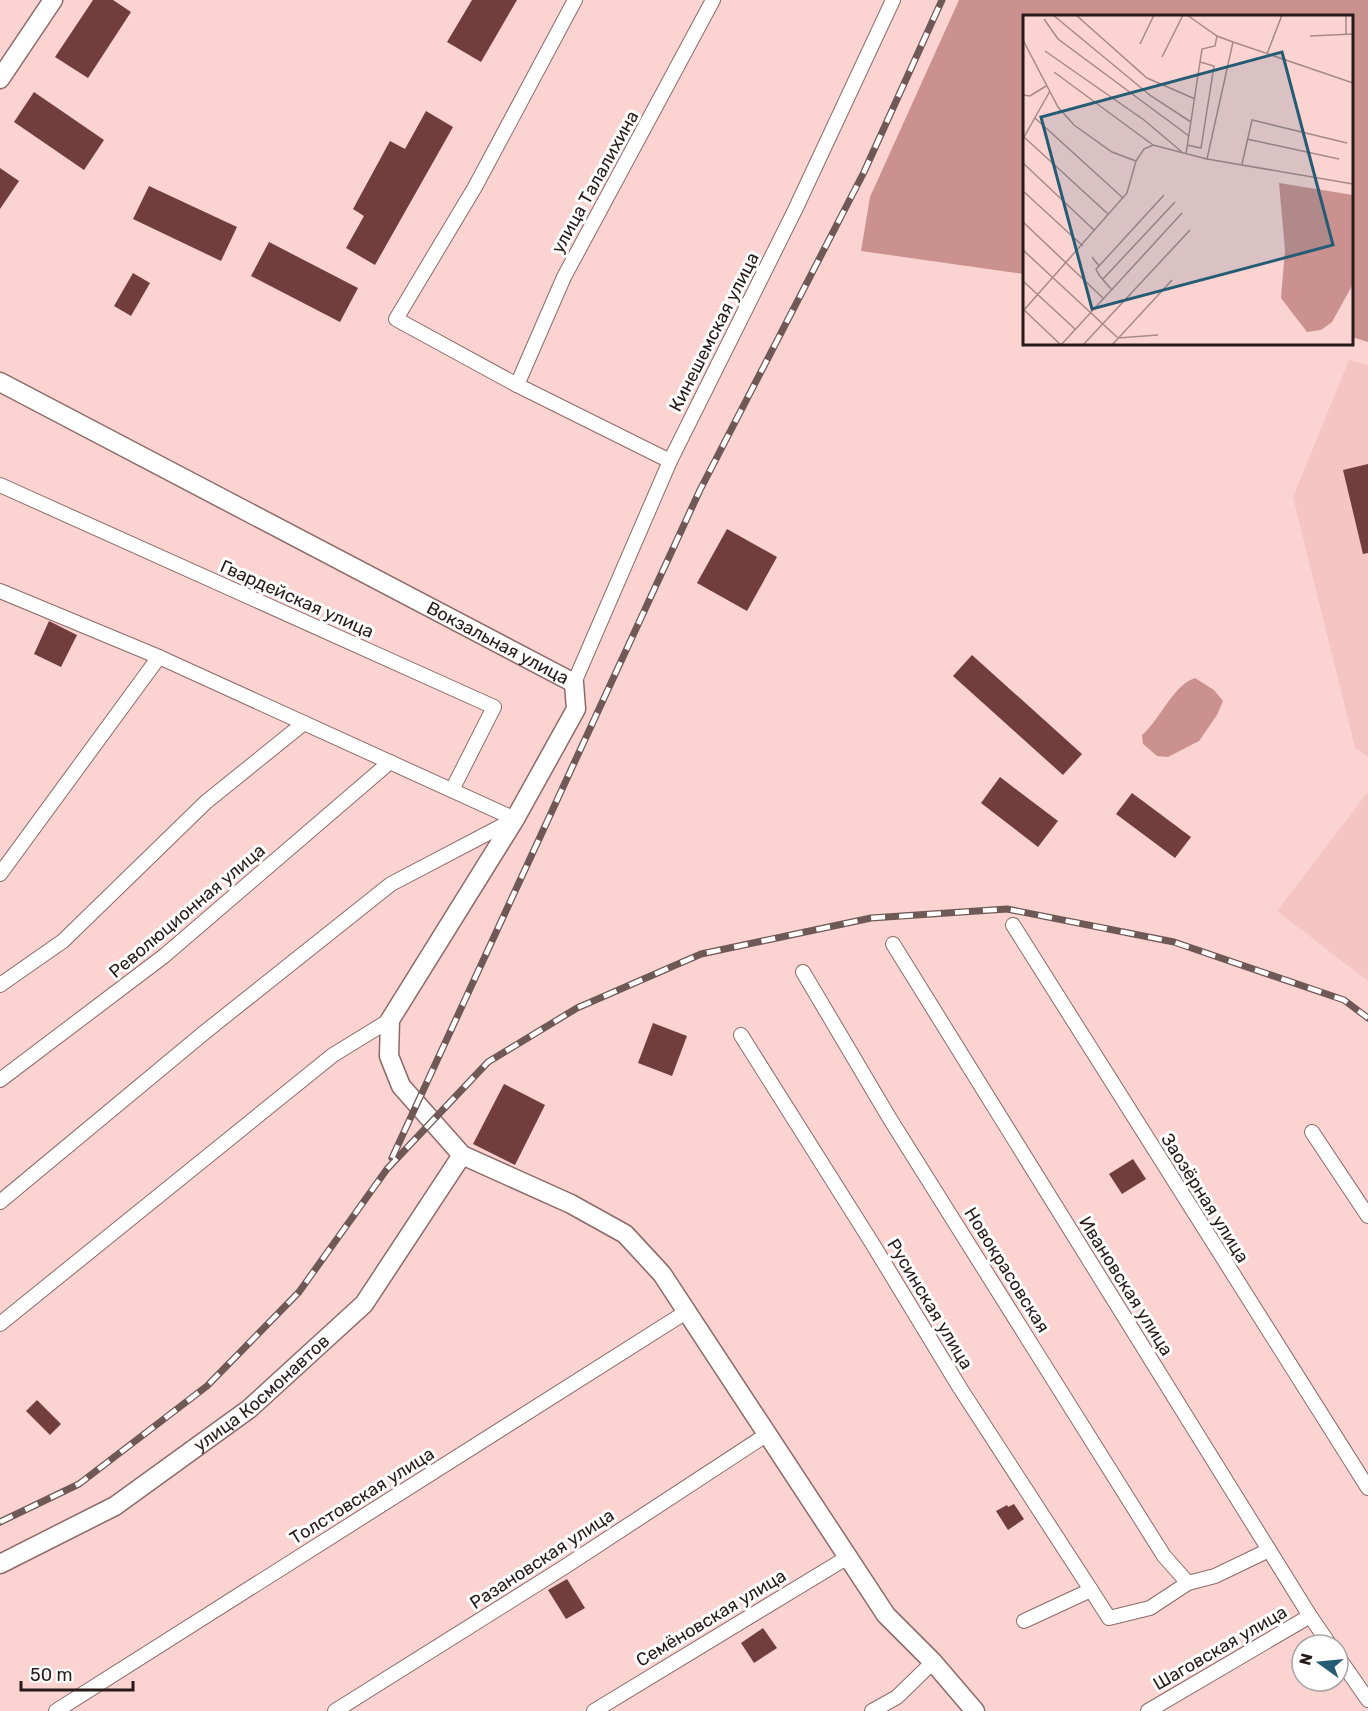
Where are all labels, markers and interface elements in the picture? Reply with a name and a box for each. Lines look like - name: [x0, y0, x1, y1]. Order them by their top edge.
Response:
- inset map: [1023, 15, 1353, 345]
- street label: улица Талалихина: [547, 107, 643, 257]
- street label: Кинешемская улица: [664, 249, 764, 415]
- street label: Гвардейская улица: [217, 555, 377, 643]
- street label: Вокзальная улица: [423, 597, 573, 689]
- street label: Революционная улица: [104, 839, 270, 983]
- street label: Заозёрная улица: [1156, 1129, 1254, 1267]
- street label: Новокрасовская: [960, 1203, 1054, 1337]
- street label: Ивановская улица: [1074, 1212, 1178, 1360]
- street label: Русинская улица: [882, 1235, 978, 1373]
- street label: улица Космонавтов: [189, 1330, 334, 1456]
- street label: Толстовская улица: [286, 1443, 438, 1549]
- street label: Разановская улица: [466, 1504, 618, 1614]
- street label: Семёновская улица: [632, 1564, 790, 1672]
- street label: Шаговская улица: [1149, 1601, 1291, 1695]
- north arrow: [1290, 1633, 1350, 1693]
- text: N: [1295, 1651, 1317, 1667]
- scale bar: [21, 1654, 134, 1692]
- text: 50 m: [30, 1664, 73, 1686]

